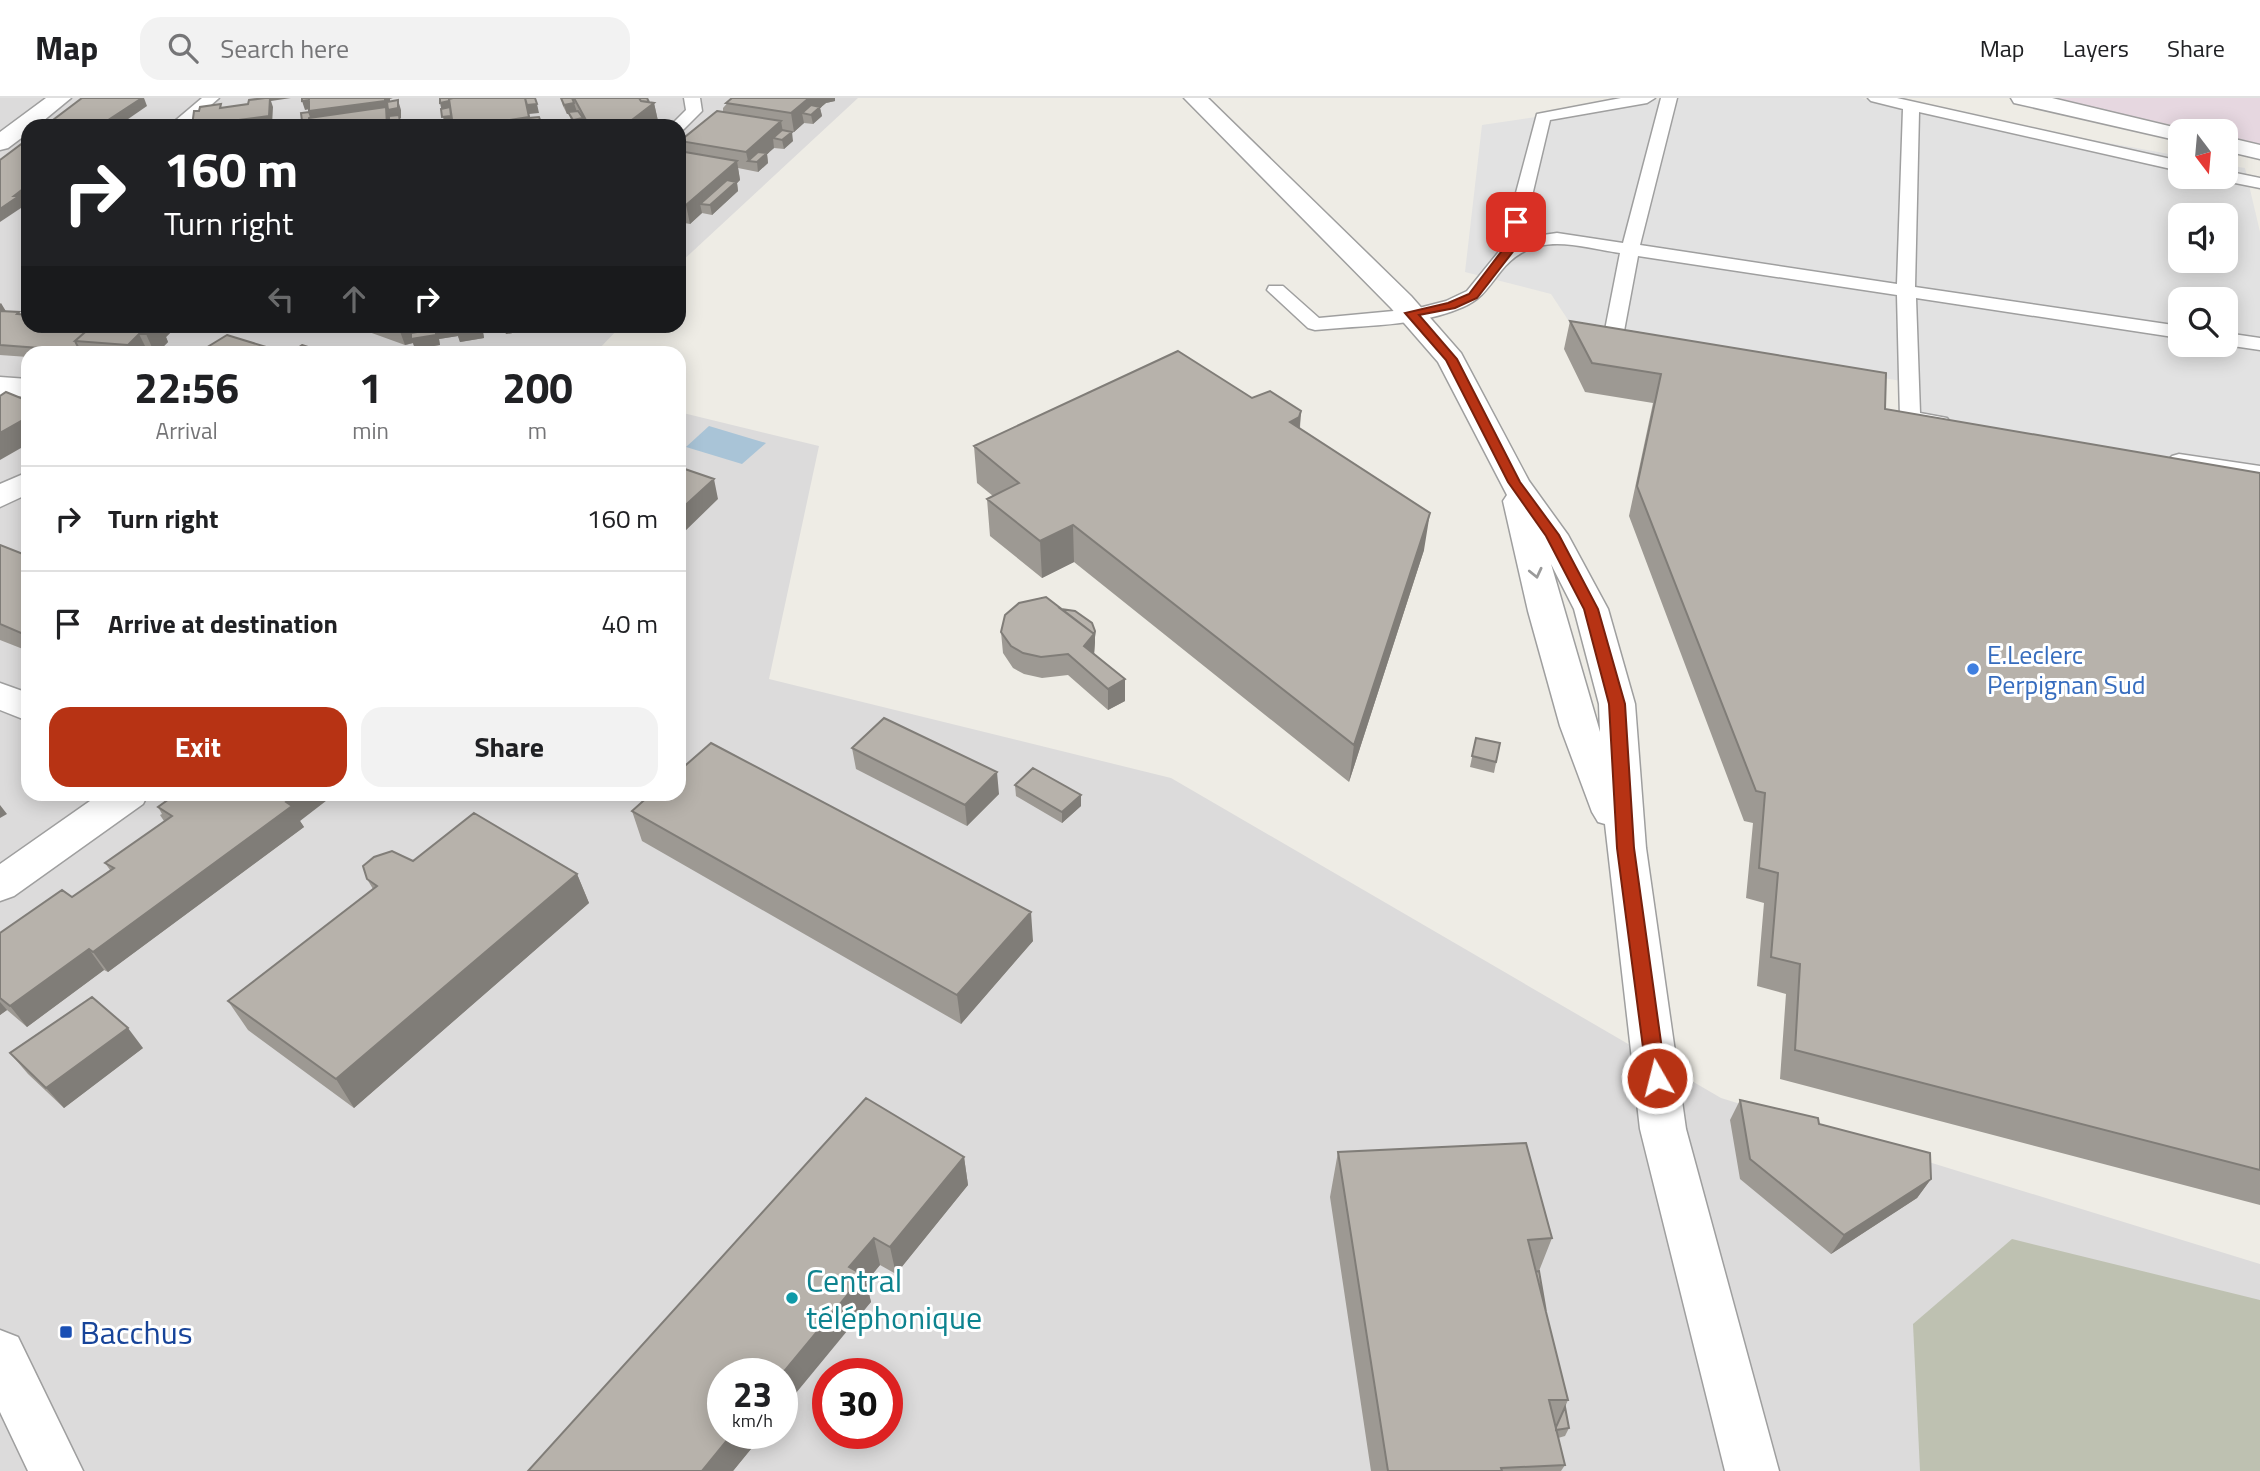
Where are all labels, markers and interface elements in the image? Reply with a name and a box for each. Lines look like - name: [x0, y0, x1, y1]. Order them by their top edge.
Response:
- search box: [140, 17, 630, 80]
- text: Map: [35, 23, 98, 73]
- icon: search: [164, 29, 202, 67]
- text: Search here: [220, 29, 349, 68]
- text: Map: [1980, 30, 2025, 66]
- text: Layers: [2063, 30, 2129, 66]
- text: Share: [2167, 30, 2225, 66]
- north arrow: [2168, 119, 2238, 189]
- map controls: [2168, 119, 2238, 357]
- text: 160 m: [164, 131, 298, 206]
- icon: right: [49, 147, 140, 238]
- pin: [1486, 192, 1546, 252]
- text: Turn right: [164, 199, 293, 247]
- icon: arrive: [1497, 203, 1535, 241]
- button: sound: [2168, 203, 2238, 273]
- icon: left: [262, 280, 300, 318]
- icon: ahead: [335, 280, 373, 318]
- icon: right: [408, 280, 446, 318]
- button: search: [2168, 287, 2238, 357]
- text: 22:56: [134, 355, 239, 419]
- text: 1: [359, 355, 382, 419]
- text: 200: [502, 355, 573, 419]
- text: Arrival: [155, 413, 218, 448]
- text: min: [352, 413, 389, 448]
- text: m: [528, 413, 547, 448]
- text: Turn right: [108, 499, 219, 538]
- text: 160 m: [587, 499, 658, 538]
- icon: right: [49, 500, 87, 538]
- one-way arrow: [1527, 567, 1542, 579]
- text: Arrive at destination: [108, 604, 338, 643]
- text: 40 m: [601, 604, 658, 643]
- icon: arrive: [49, 605, 87, 643]
- place label: E.Leclerc Perpignan Sud: [1987, 635, 2146, 704]
- marker: E.Leclerc Perpignan Sud: [1965, 661, 1981, 677]
- button: Exit: [49, 707, 347, 787]
- button: Share: [361, 707, 658, 787]
- position arrow: [1620, 1041, 1694, 1115]
- place label: Central téléphonique: [806, 1256, 982, 1341]
- marker: Central téléphonique: [784, 1290, 800, 1306]
- place label: Bacchus: [80, 1308, 193, 1356]
- marker: Bacchus: [58, 1324, 74, 1340]
- speed limit sign: 30: [812, 1358, 903, 1449]
- text: 23: [733, 1367, 772, 1421]
- text: km/h: [732, 1407, 773, 1434]

